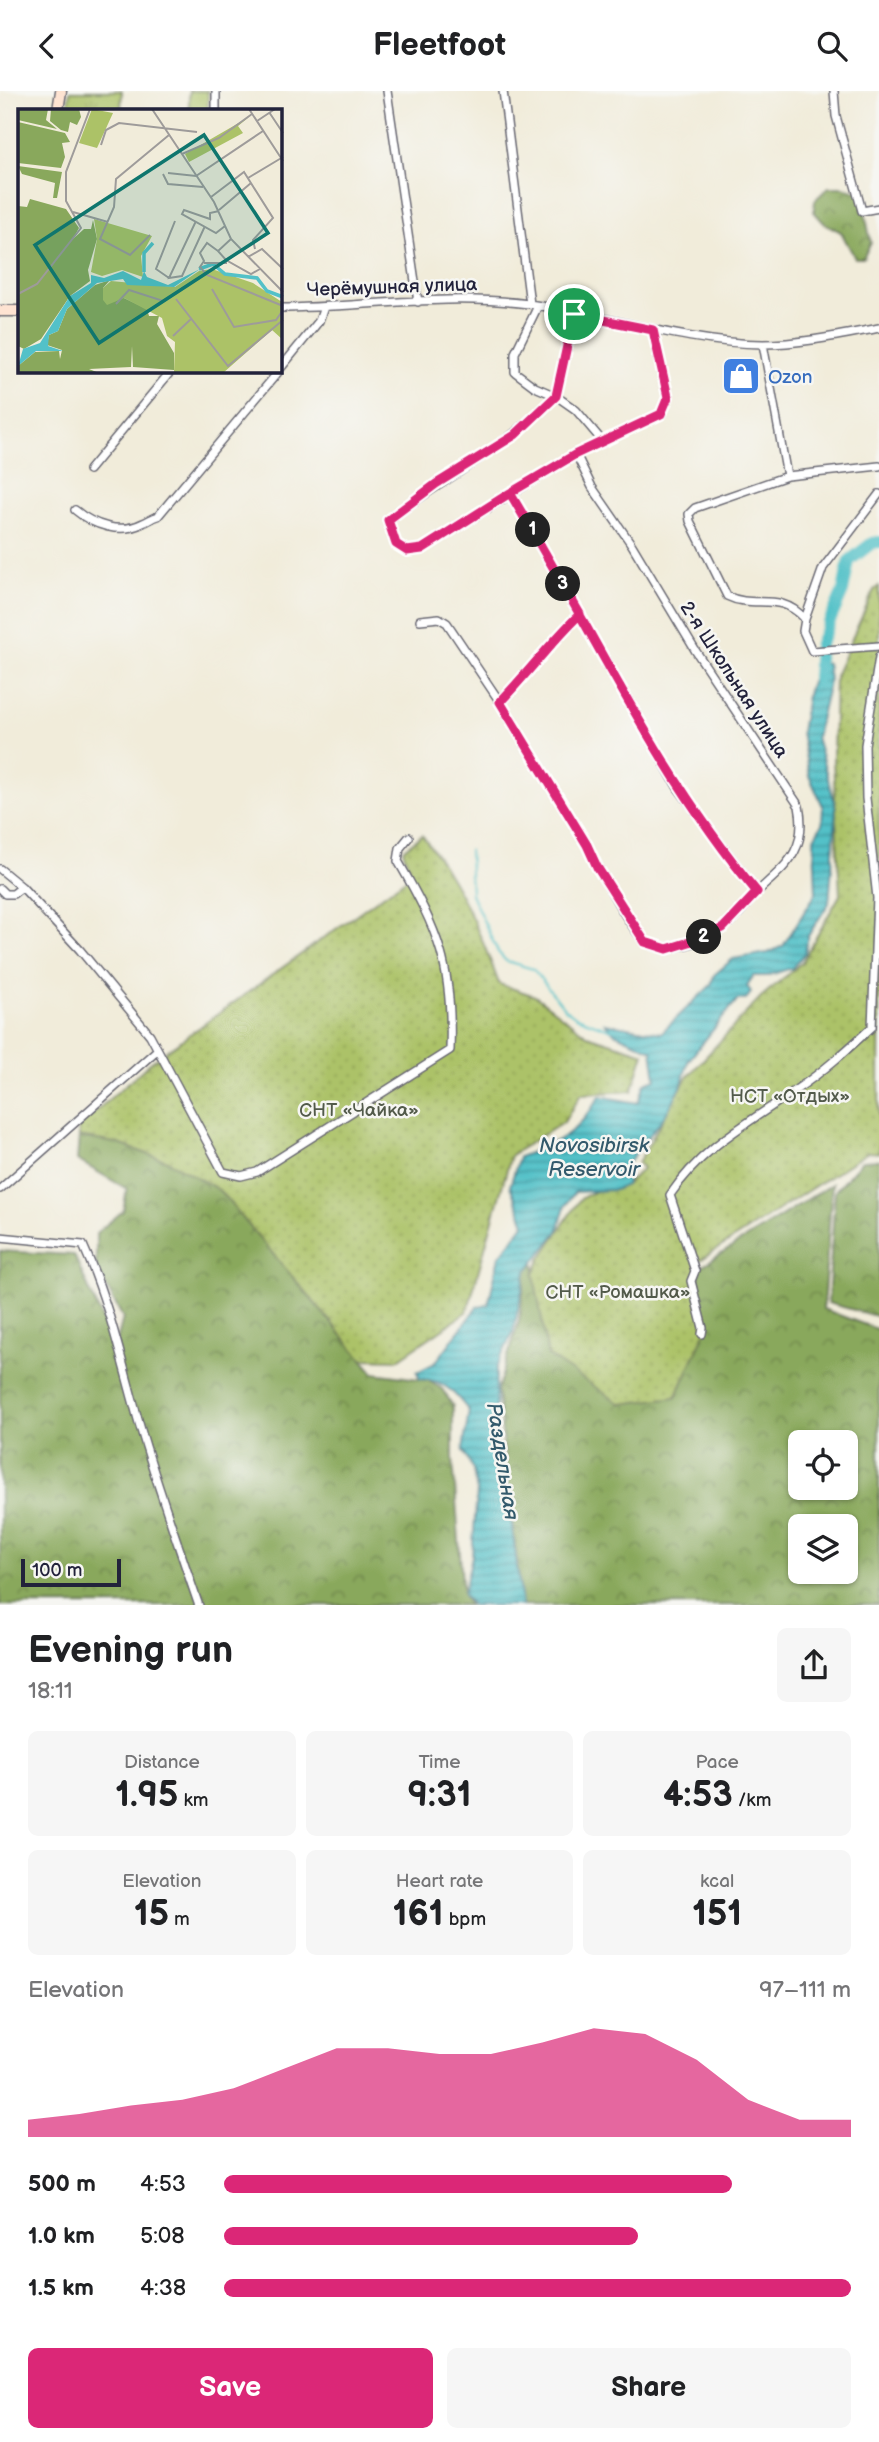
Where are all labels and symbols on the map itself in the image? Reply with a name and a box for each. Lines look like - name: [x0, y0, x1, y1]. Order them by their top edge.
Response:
- inset map: [18, 109, 282, 373]
- street label: Черёмушная улица: [306, 273, 478, 302]
- pin: [544, 284, 604, 344]
- shop icon: Ozon: [720, 355, 762, 397]
- place label: Ozon: [768, 366, 813, 389]
- pin: 1: [516, 513, 550, 548]
- pin: 3: [546, 567, 580, 601]
- street label: 2-я Школьная улица: [674, 597, 793, 762]
- pin: 2: [686, 919, 722, 955]
- park label: НСТ «Отдых»: [730, 1085, 850, 1108]
- park label: СНТ «Чайка»: [299, 1099, 419, 1122]
- water label: Novosibirsk Reservoir: [539, 1133, 650, 1182]
- park label: СНТ «Ромашка»: [545, 1281, 691, 1304]
- water label: Раздельная: [481, 1401, 524, 1522]
- scale bar: [21, 1556, 121, 1588]

